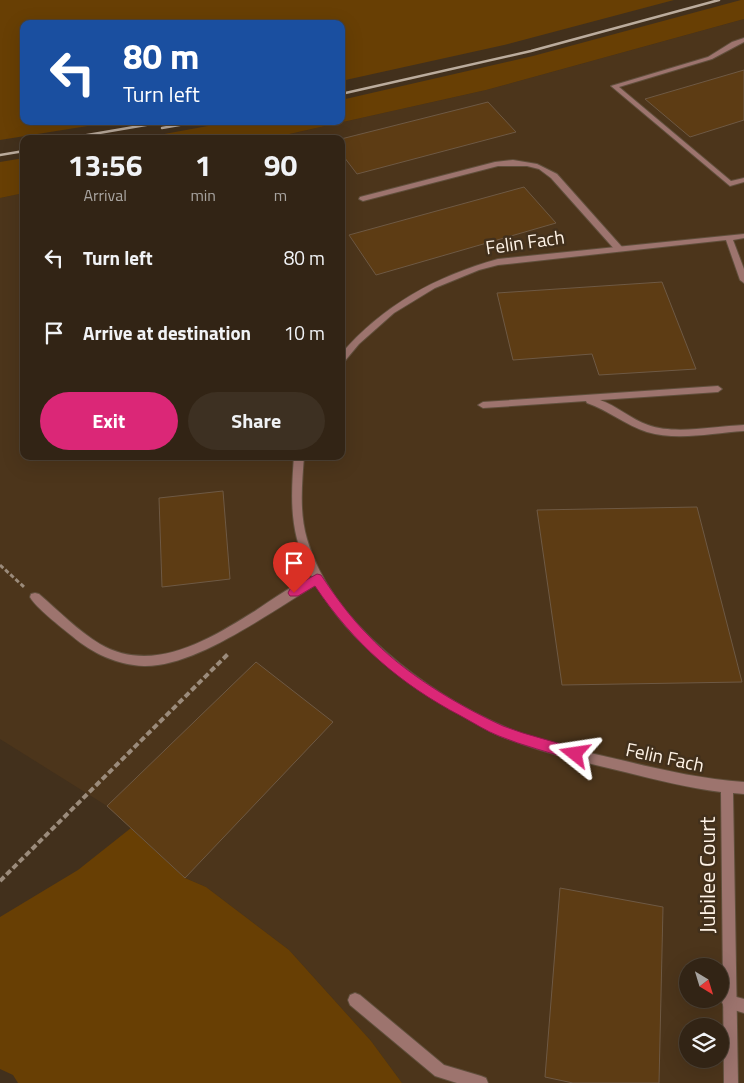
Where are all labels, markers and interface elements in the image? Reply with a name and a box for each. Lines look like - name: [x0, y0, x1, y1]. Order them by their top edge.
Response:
- text: 80 m: [123, 29, 199, 83]
- icon: left: [40, 40, 105, 105]
- text: Turn left: [123, 77, 200, 111]
- text: 13:56: [68, 142, 143, 188]
- text: 1: [195, 142, 212, 188]
- text: 90: [264, 142, 297, 188]
- text: Arrival: [83, 183, 127, 207]
- text: min: [190, 183, 216, 207]
- text: m: [274, 183, 287, 207]
- street label: Felin Fach: [484, 222, 566, 261]
- text: Turn left: [83, 243, 153, 272]
- text: 80 m: [284, 243, 325, 272]
- icon: left: [40, 244, 68, 272]
- text: Arrive at destination: [83, 318, 251, 347]
- text: 10 m: [284, 318, 325, 347]
- icon: arrive: [40, 319, 68, 347]
- button: Exit: [40, 392, 178, 450]
- button: Share: [188, 392, 325, 450]
- pin: [273, 542, 315, 593]
- icon: arrive: [280, 549, 308, 577]
- position arrow: [548, 727, 600, 779]
- street label: Felin Fach: [623, 734, 707, 779]
- street label: Jubilee Court: [690, 816, 724, 933]
- north arrow: [679, 958, 729, 1008]
- map controls: [679, 958, 729, 1068]
- button: layers: [679, 1018, 729, 1068]

